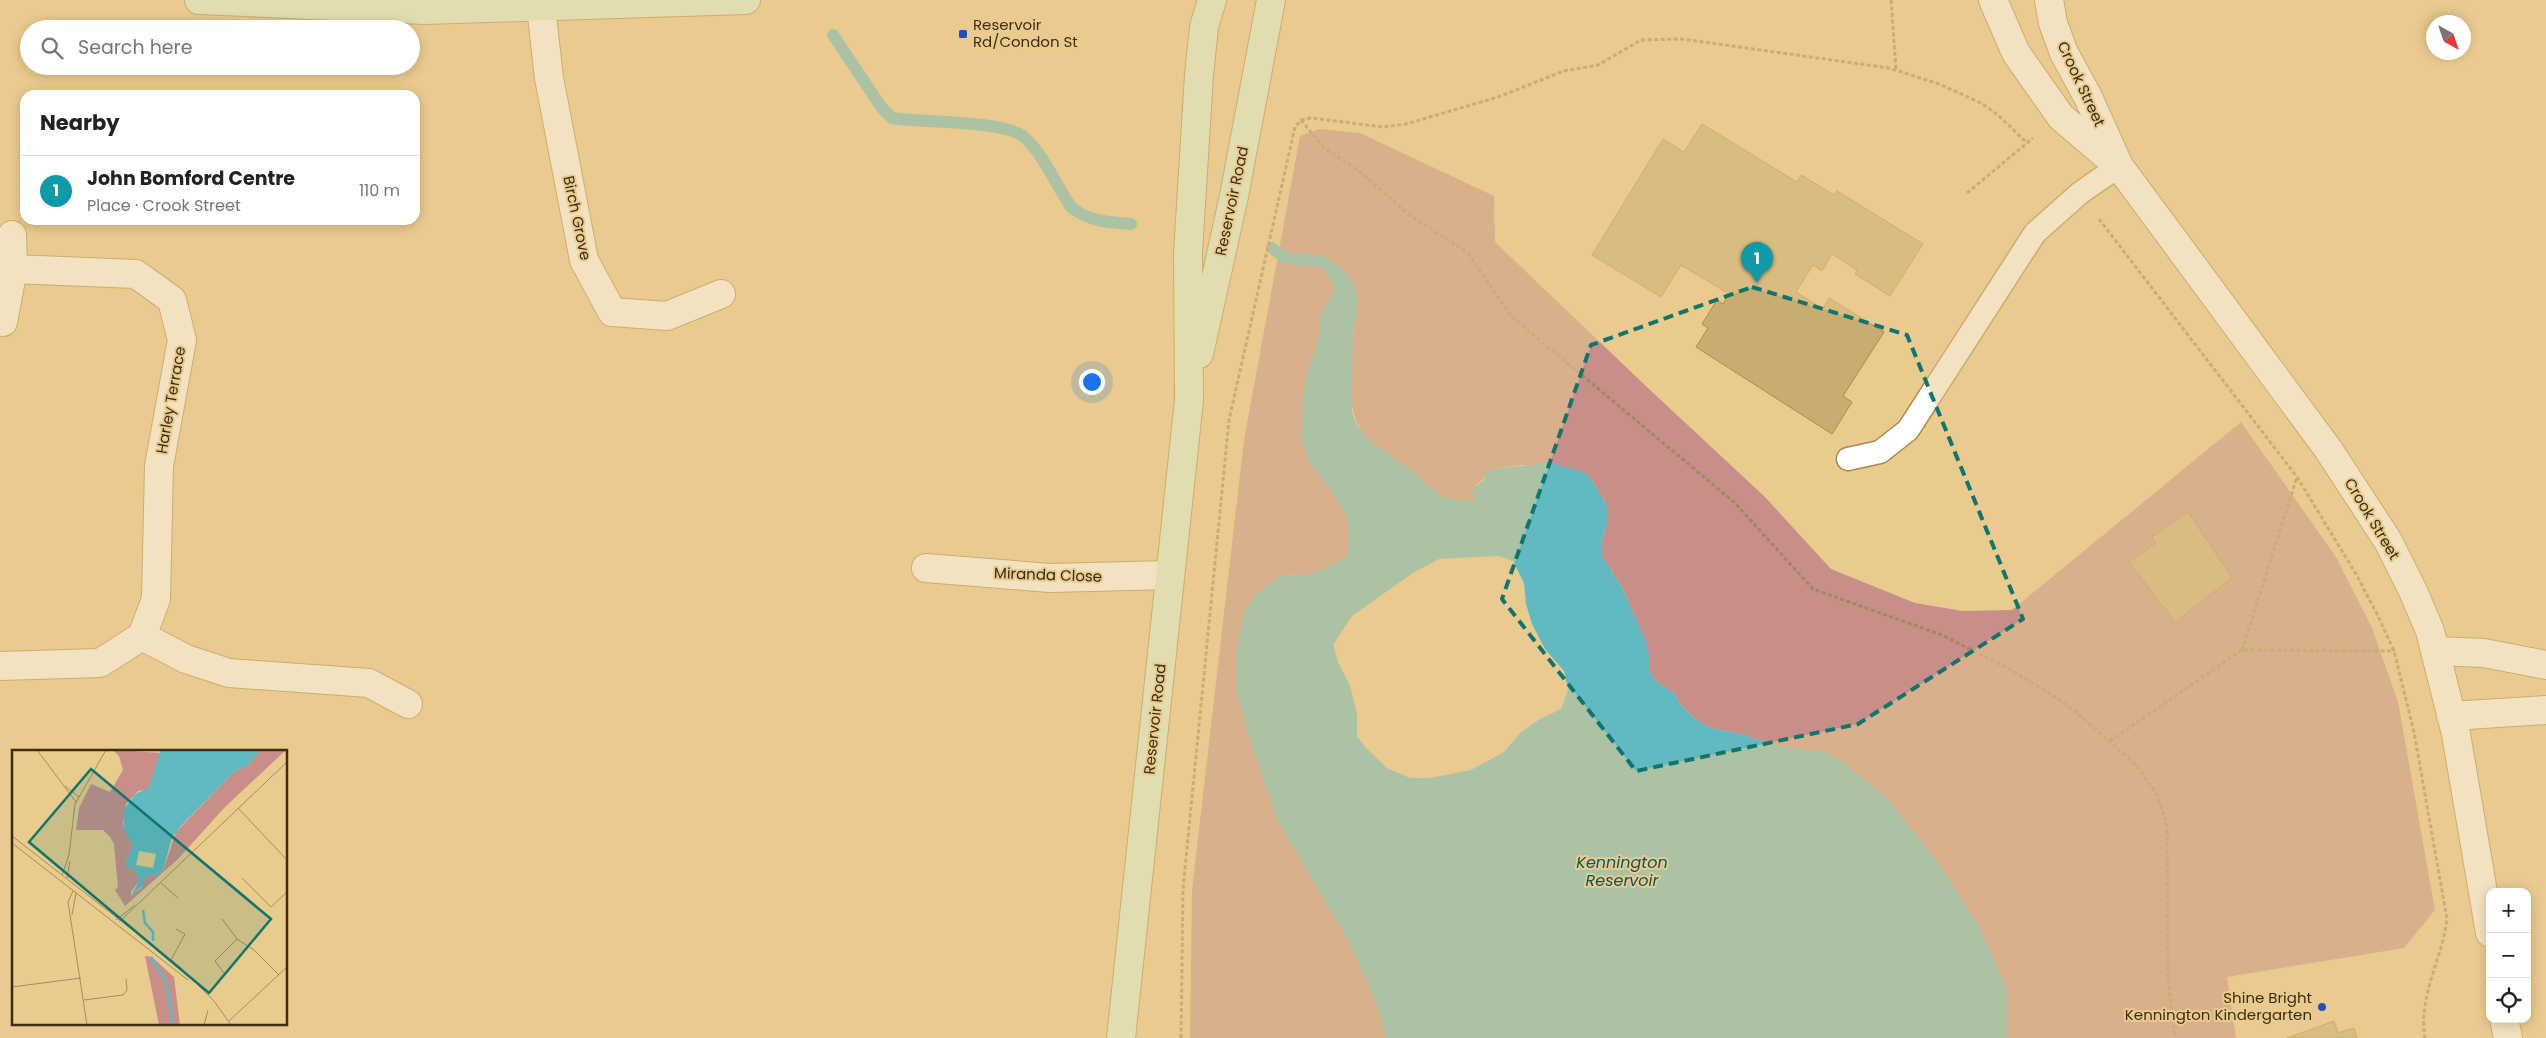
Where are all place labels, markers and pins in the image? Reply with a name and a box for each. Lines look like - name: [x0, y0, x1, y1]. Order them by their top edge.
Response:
- place label: Reservoir Rd/Condon St: [973, 14, 1078, 52]
- marker: Reservoir Rd/Condon St: [957, 28, 969, 40]
- pin: 1: [1741, 242, 1773, 283]
- place label: Shine Bright Kennington Kindergarten: [2125, 987, 2312, 1025]
- marker: Shine Bright Kennington Kindergarten: [2316, 1001, 2328, 1013]

